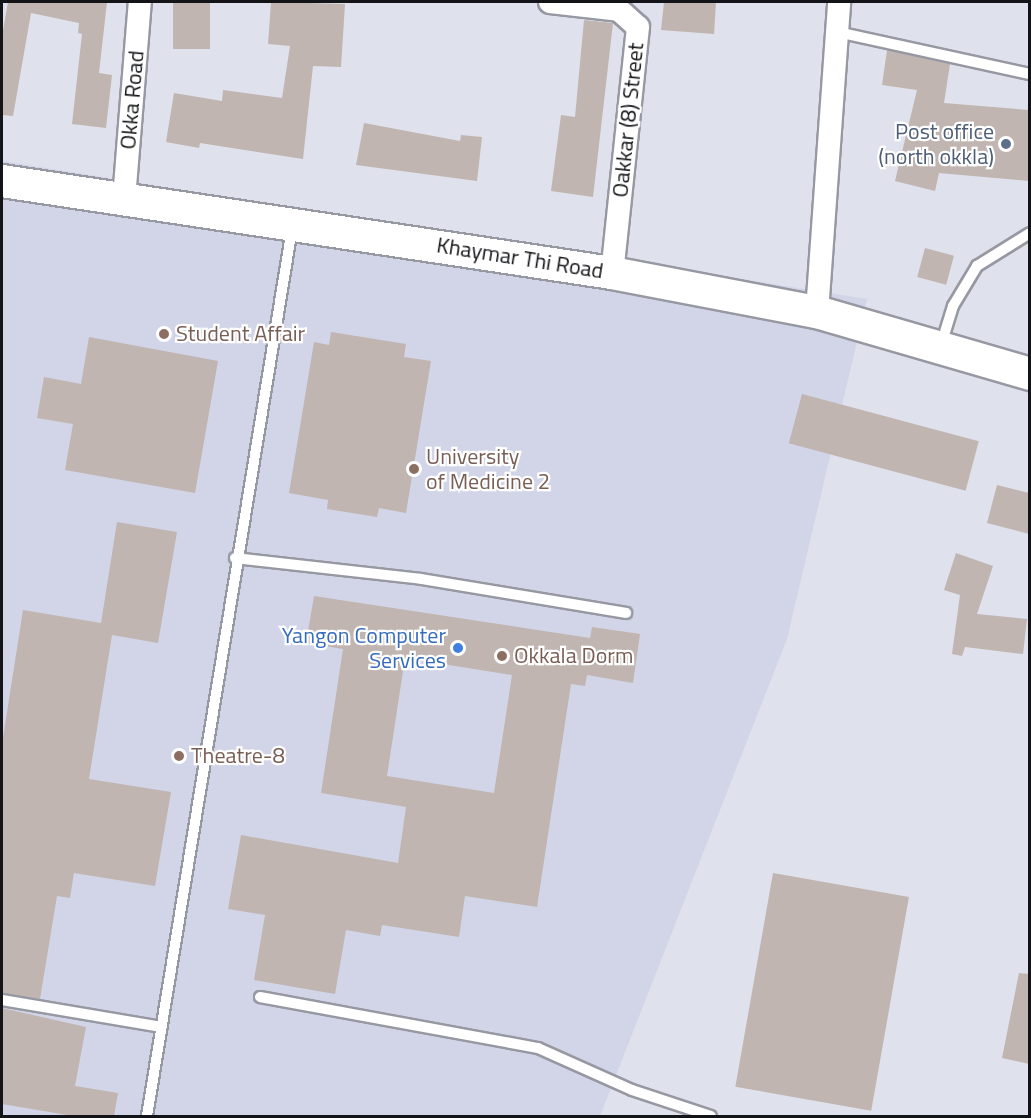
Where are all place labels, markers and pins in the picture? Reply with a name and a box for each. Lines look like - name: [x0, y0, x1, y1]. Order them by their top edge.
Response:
- place label: Post office (north okkla): [878, 118, 994, 170]
- marker: Post office (north okkla): [999, 137, 1013, 151]
- place label: Student Affair: [176, 321, 305, 347]
- marker: Student Affair: [157, 327, 171, 341]
- place label: University of Medicine 2: [426, 443, 550, 494]
- marker: University of Medicine 2: [407, 462, 421, 476]
- place label: Yangon Computer Services: [282, 622, 446, 674]
- marker: Yangon Computer Services: [451, 641, 465, 655]
- place label: Okkala Dorm: [514, 643, 633, 669]
- marker: Okkala Dorm: [495, 649, 509, 663]
- place label: Theatre-8: [191, 743, 285, 769]
- marker: Theatre-8: [172, 749, 186, 763]

